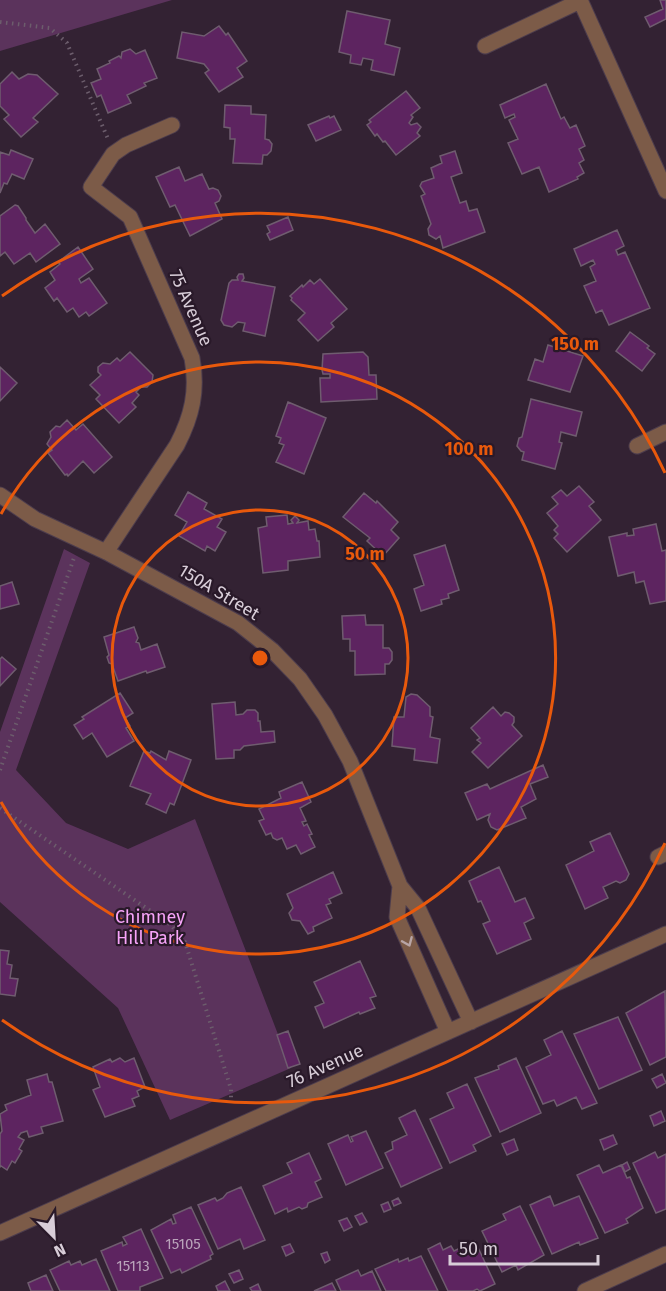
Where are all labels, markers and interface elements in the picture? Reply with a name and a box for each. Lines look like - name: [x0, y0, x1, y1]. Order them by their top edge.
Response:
- street label: 75 Avenue: [164, 266, 218, 350]
- text: 150 m: [551, 333, 599, 355]
- text: 100 m: [445, 438, 493, 460]
- text: 50 m: [345, 543, 385, 565]
- street label: 150A Street: [174, 559, 264, 625]
- centre of rings: [250, 648, 270, 668]
- park label: Chimney Hill Park: [115, 906, 185, 949]
- one-way arrow: [400, 935, 412, 946]
- street label: 76 Avenue: [283, 1039, 367, 1093]
- north arrow: [24, 1207, 84, 1267]
- scale bar: [450, 1228, 598, 1266]
- house number: 15105: [165, 1235, 201, 1253]
- text: 50 m: [459, 1238, 498, 1260]
- text: N: [51, 1239, 69, 1261]
- house number: 15113: [116, 1257, 150, 1275]

